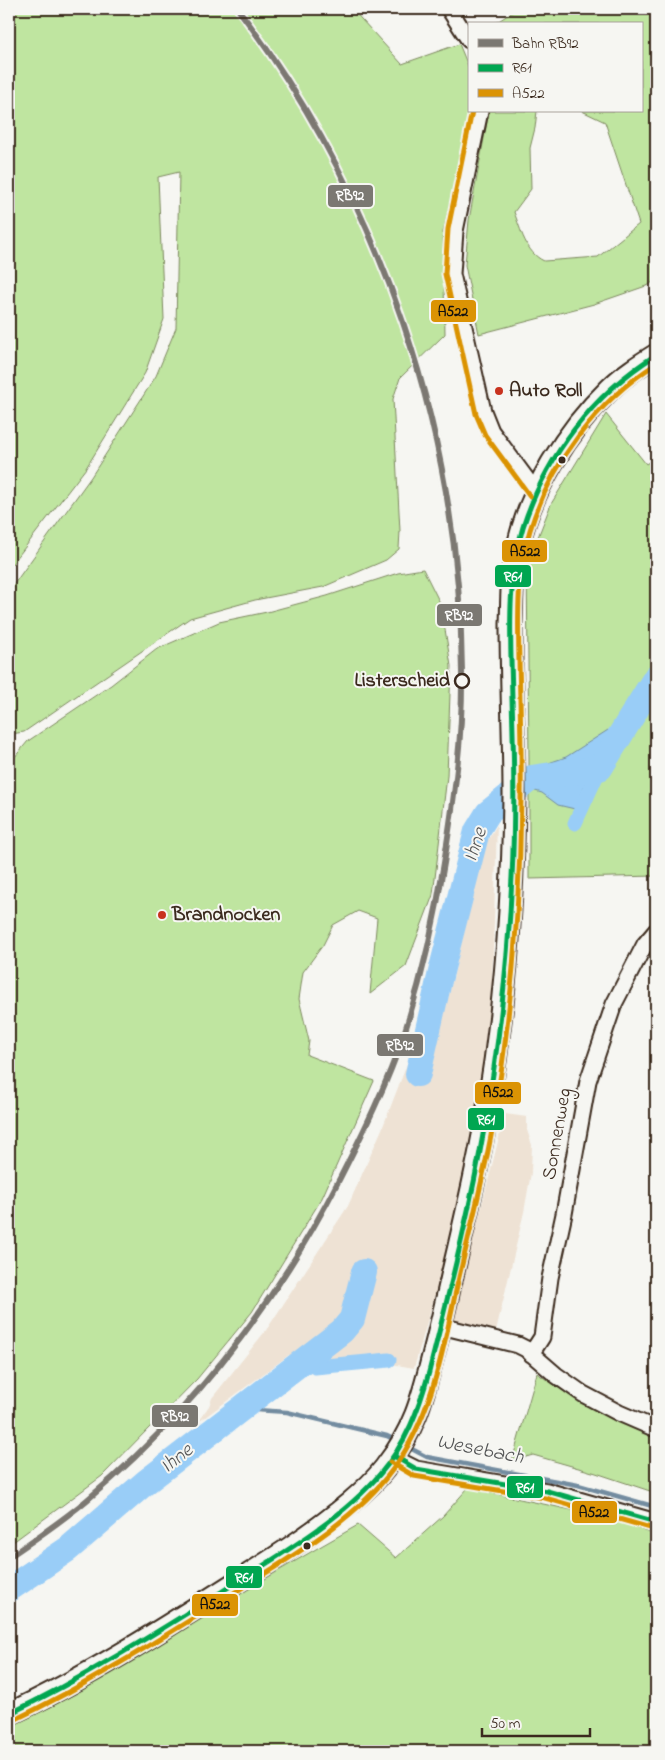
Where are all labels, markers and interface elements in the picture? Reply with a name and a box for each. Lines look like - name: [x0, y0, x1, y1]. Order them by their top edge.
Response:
- legend: [468, 22, 642, 112]
- text: Bahn RB92: [511, 33, 579, 55]
- text: R61: [512, 57, 532, 79]
- text: A522: [512, 83, 545, 105]
- line badge: RB92: [327, 184, 374, 208]
- text: RB92: [335, 186, 364, 207]
- line badge: A522: [430, 299, 477, 323]
- text: A522: [438, 302, 468, 323]
- place label: Auto Roll: [509, 377, 582, 406]
- marker: Auto Roll: [493, 385, 505, 397]
- unlabelled marker: [557, 455, 567, 465]
- line badge: A522: [501, 539, 548, 563]
- text: A522: [510, 542, 540, 563]
- line badge: R61: [494, 564, 532, 588]
- text: R61: [503, 567, 523, 588]
- line badge: RB92: [436, 603, 483, 627]
- text: RB92: [444, 606, 473, 627]
- place label: Listerscheid: [355, 667, 451, 696]
- marker: Listerscheid: [454, 673, 470, 689]
- water label: Ihne: [456, 822, 496, 866]
- place label: Brandnocken: [171, 901, 280, 930]
- marker: Brandnocken: [156, 909, 168, 921]
- line badge: RB92: [376, 1033, 424, 1057]
- text: RB92: [385, 1036, 414, 1057]
- line badge: A522: [474, 1081, 522, 1105]
- text: A522: [483, 1083, 513, 1104]
- street label: Sonnenweg: [536, 1086, 581, 1182]
- line badge: R61: [467, 1107, 505, 1131]
- text: R61: [476, 1110, 496, 1131]
- line badge: RB92: [151, 1404, 199, 1428]
- text: RB92: [160, 1407, 189, 1428]
- water label: Wesebach: [434, 1427, 527, 1473]
- water label: Ihne: [154, 1436, 201, 1481]
- line badge: R61: [506, 1475, 544, 1499]
- text: R61: [515, 1478, 535, 1499]
- line badge: A522: [571, 1500, 618, 1524]
- text: A522: [579, 1503, 609, 1524]
- unlabelled marker: [302, 1541, 312, 1551]
- line badge: R61: [225, 1565, 263, 1589]
- text: R61: [234, 1568, 254, 1589]
- line badge: A522: [191, 1593, 239, 1617]
- text: A522: [200, 1595, 230, 1616]
- scale bar: [482, 1705, 590, 1737]
- text: 50 m: [490, 1713, 521, 1735]

